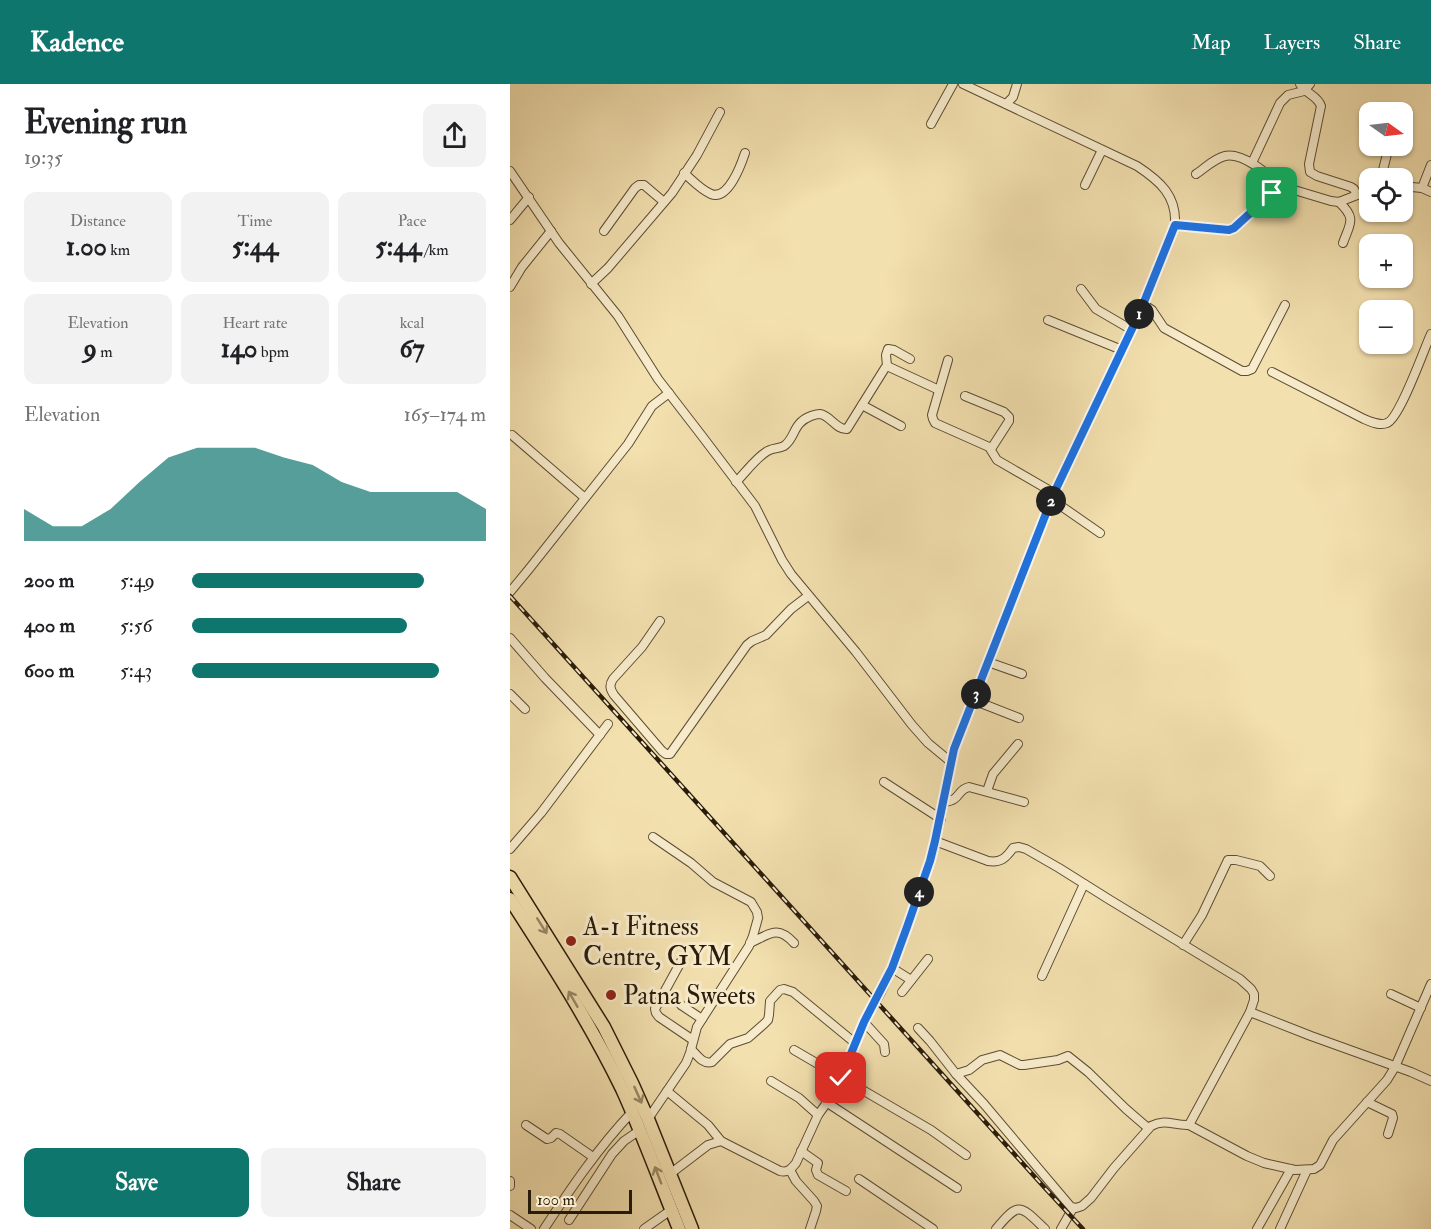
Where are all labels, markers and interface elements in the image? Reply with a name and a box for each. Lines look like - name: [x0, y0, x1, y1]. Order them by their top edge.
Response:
- text: Kadence: [30, 25, 124, 60]
- text: Map: [1191, 29, 1231, 56]
- text: Layers: [1264, 29, 1320, 56]
- text: Share: [1353, 29, 1401, 56]
- text: Evening run: [24, 102, 187, 143]
- north arrow: [1359, 102, 1413, 156]
- map controls: [1359, 102, 1413, 354]
- button: share: [423, 104, 486, 167]
- text: 19:35: [24, 145, 63, 170]
- pin: [1246, 167, 1297, 218]
- button: locate: [1359, 168, 1413, 222]
- icon: arrive: [1255, 176, 1288, 209]
- text: Distance: [70, 211, 126, 231]
- text: Time: [238, 211, 272, 231]
- text: Pace: [398, 211, 426, 231]
- text: 1.00: [66, 231, 107, 263]
- text: 5:44: [232, 231, 278, 263]
- text: 5:44: [375, 231, 421, 263]
- button: +: [1359, 234, 1413, 288]
- text: km: [107, 240, 130, 260]
- text: /km: [421, 240, 449, 260]
- pin: 1: [1124, 299, 1154, 329]
- button: −: [1359, 300, 1413, 354]
- text: 1: [1136, 304, 1142, 324]
- text: Elevation: [68, 313, 128, 333]
- text: Heart rate: [222, 313, 288, 333]
- text: kcal: [400, 313, 424, 333]
- text: 9: [83, 333, 97, 365]
- text: 140: [221, 333, 257, 365]
- text: 67: [399, 333, 425, 365]
- text: m: [97, 342, 113, 362]
- text: bpm: [257, 342, 289, 362]
- text: Elevation: [24, 402, 100, 427]
- text: 165–174 m: [404, 402, 486, 427]
- pin: 2: [1036, 486, 1066, 516]
- text: 2: [1047, 491, 1055, 511]
- text: 200 m: [24, 568, 74, 593]
- text: 5:49: [120, 568, 155, 593]
- text: 400 m: [24, 613, 75, 638]
- text: 5:56: [120, 613, 153, 638]
- text: 600 m: [24, 658, 74, 683]
- text: 5:43: [120, 658, 152, 683]
- pin: 3: [961, 679, 991, 709]
- text: 3: [973, 684, 979, 704]
- pin: 4: [904, 877, 934, 907]
- text: 4: [915, 882, 923, 902]
- place label: A-1 Fitness Centre, GYM: [582, 911, 732, 973]
- one-way arrow: [536, 917, 548, 934]
- marker: A-1 Fitness Centre, GYM: [564, 934, 578, 948]
- place label: Patna Sweets: [623, 980, 756, 1012]
- marker: Patna Sweets: [604, 988, 618, 1002]
- one-way arrow: [567, 991, 579, 1008]
- pin: [815, 1052, 866, 1103]
- icon: check: [824, 1061, 857, 1094]
- one-way arrow: [633, 1086, 644, 1104]
- button: Save: [24, 1148, 249, 1217]
- button: Share: [261, 1148, 486, 1217]
- one-way arrow: [652, 1166, 663, 1184]
- scale bar: [528, 1187, 632, 1214]
- text: 100 m: [537, 1190, 575, 1210]

